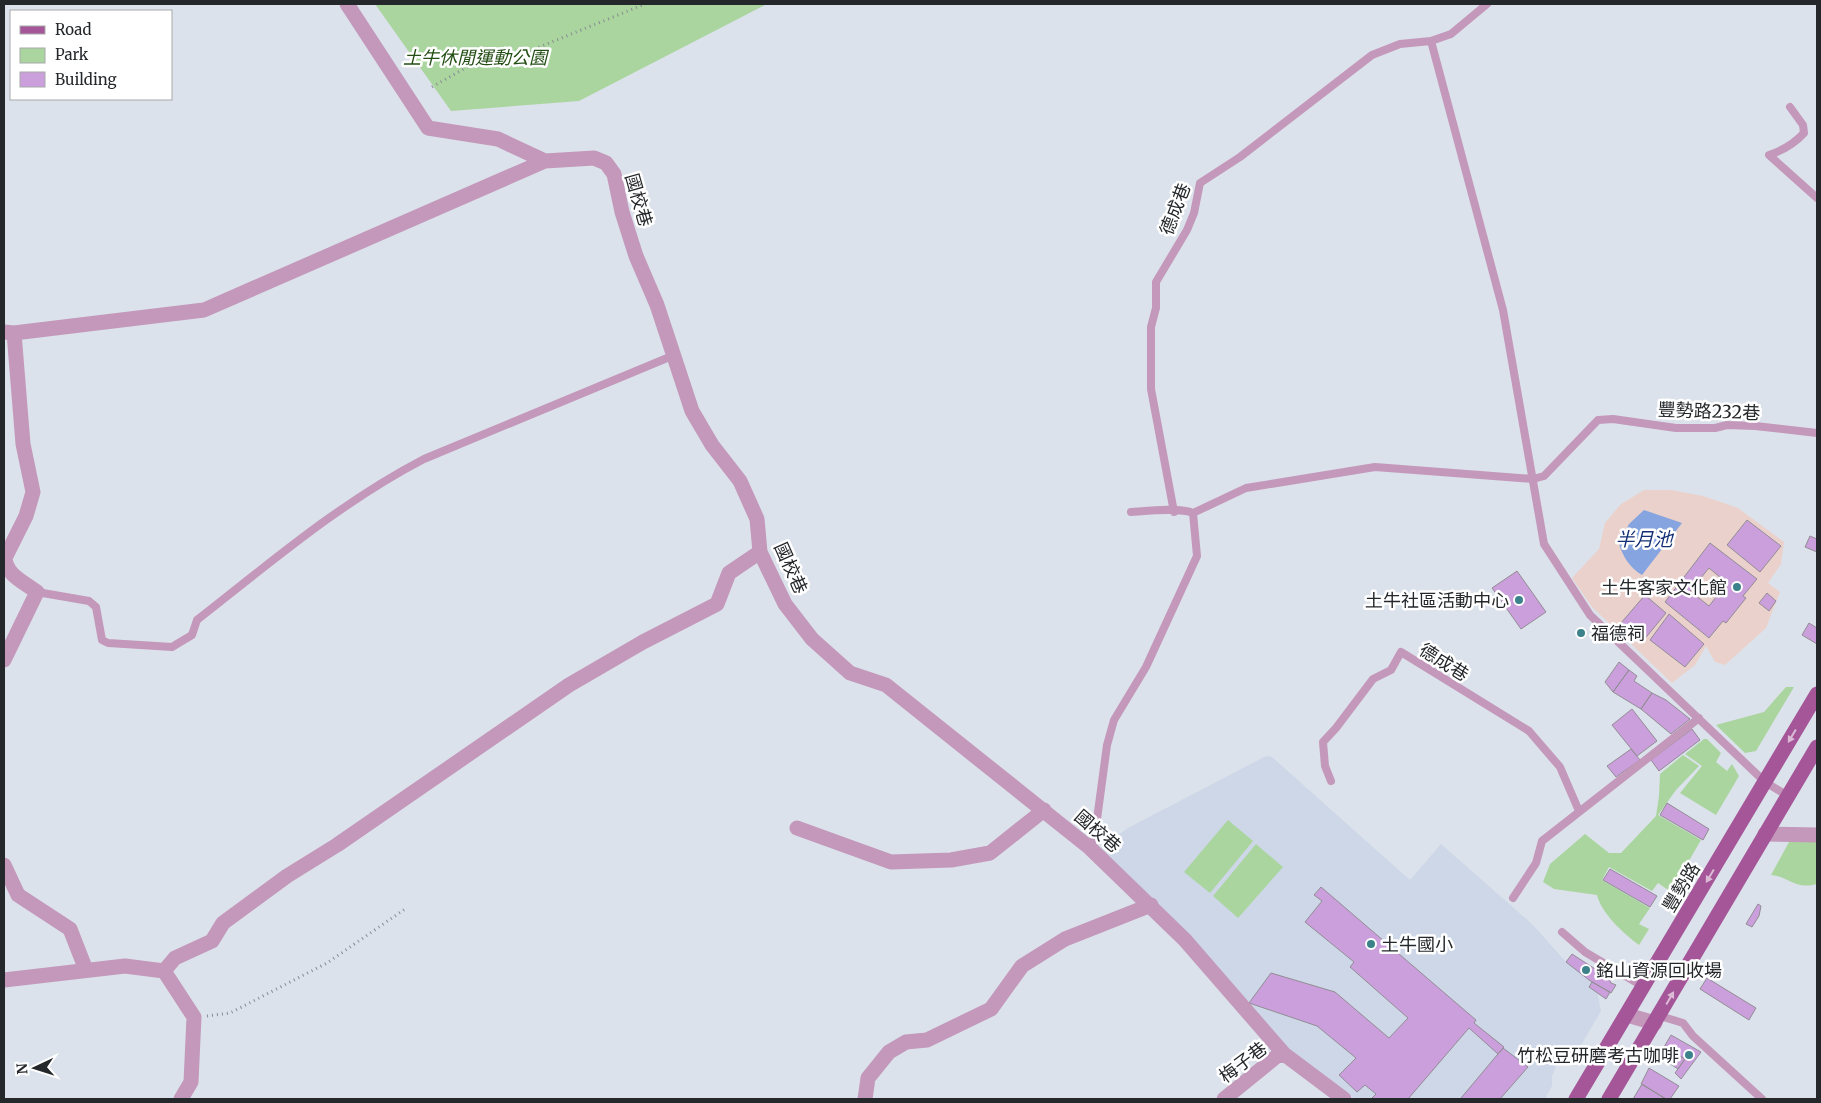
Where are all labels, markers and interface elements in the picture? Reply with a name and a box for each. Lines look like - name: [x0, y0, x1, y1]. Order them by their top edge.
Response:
- legend: [10, 10, 172, 100]
- text: Road: [55, 20, 91, 39]
- text: Park: [55, 45, 89, 64]
- park label: 土牛休閒運動公園: [403, 46, 550, 69]
- text: Building: [55, 70, 117, 89]
- street label: 國校巷: [621, 171, 657, 229]
- street label: 德成巷: [1155, 180, 1195, 238]
- street label: 豐勢路232巷: [1657, 398, 1761, 424]
- water label: 半月池: [1615, 527, 1674, 551]
- street label: 國校巷: [770, 539, 812, 597]
- place label: 土牛客家文化館: [1601, 576, 1727, 599]
- marker: 土牛客家文化館: [1731, 581, 1743, 593]
- place label: 土牛社區活動中心: [1365, 589, 1509, 612]
- marker: 土牛社區活動中心: [1513, 594, 1525, 606]
- place label: 福德祠: [1591, 622, 1645, 645]
- marker: 福德祠: [1575, 627, 1587, 639]
- street label: 德成巷: [1415, 638, 1473, 686]
- one-way arrow: [1788, 729, 1797, 742]
- street label: 國校巷: [1070, 805, 1126, 857]
- street label: 豐勢路: [1657, 858, 1705, 916]
- one-way arrow: [1706, 869, 1715, 882]
- place label: 土牛國小: [1381, 933, 1453, 956]
- marker: 土牛國小: [1365, 938, 1377, 950]
- place label: 銘山資源回收場: [1596, 959, 1722, 982]
- marker: 銘山資源回收場: [1580, 964, 1592, 976]
- one-way arrow: [1666, 991, 1675, 1004]
- street label: 梅子巷: [1215, 1037, 1271, 1087]
- north arrow: [10, 1043, 60, 1093]
- place label: 竹松豆研磨考古咖啡: [1517, 1044, 1679, 1067]
- marker: 竹松豆研磨考古咖啡: [1683, 1049, 1695, 1061]
- text: N: [13, 1063, 31, 1075]

